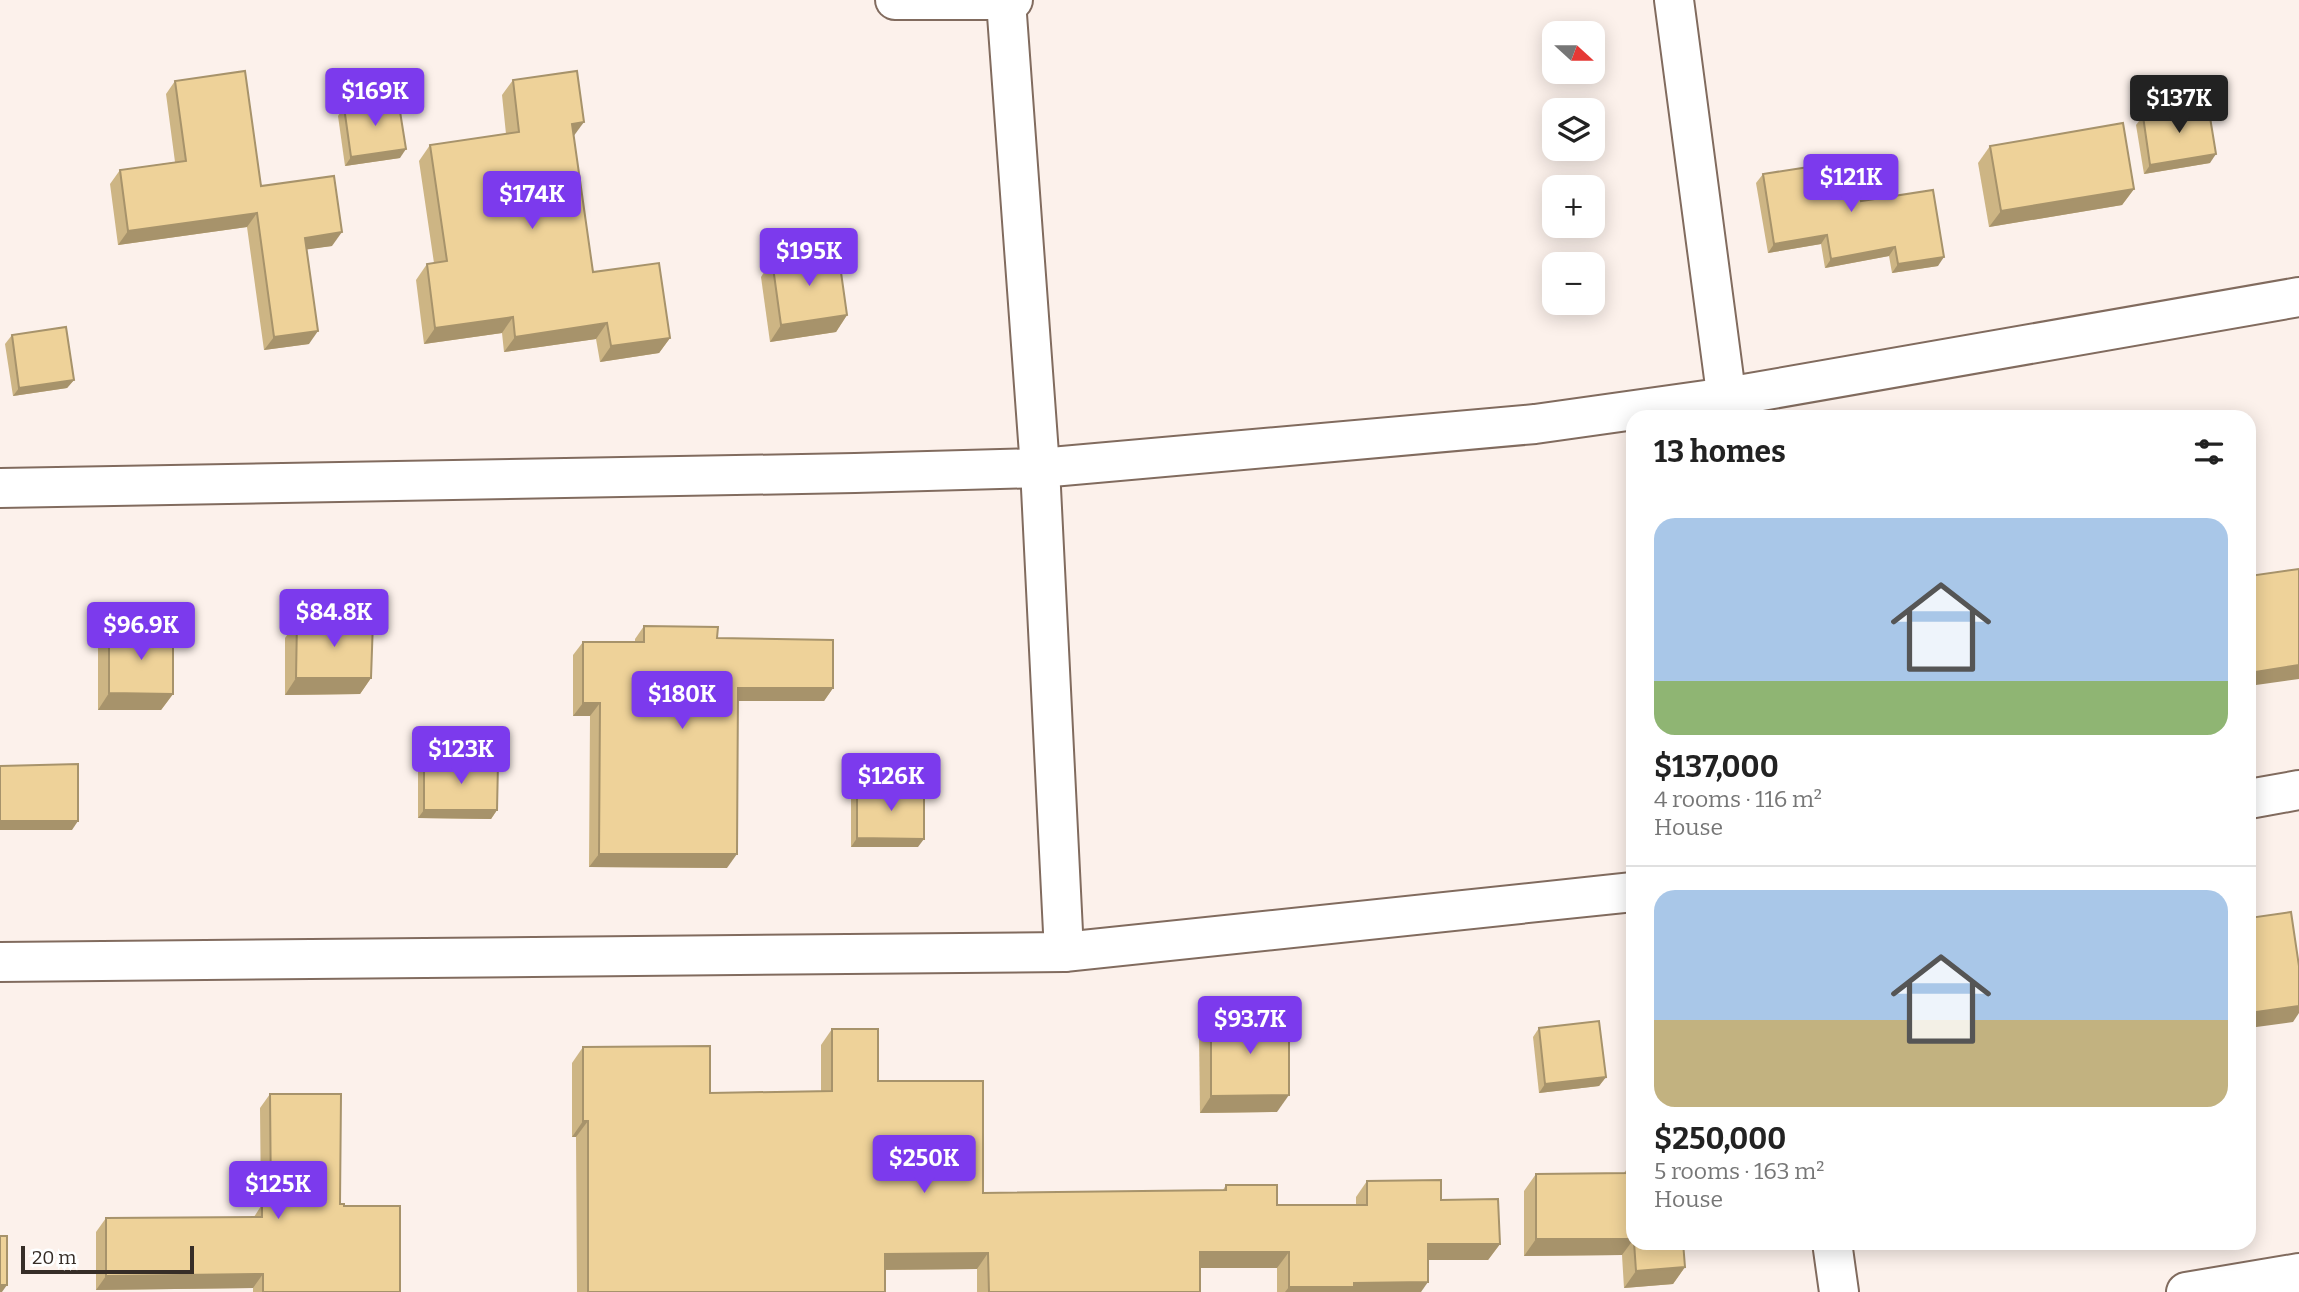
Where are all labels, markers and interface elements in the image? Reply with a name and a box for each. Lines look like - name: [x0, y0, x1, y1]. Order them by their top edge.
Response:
- north arrow: [1542, 21, 1605, 84]
- map controls: [1542, 21, 1605, 315]
- pin: $169K: [326, 68, 424, 128]
- pin: $137K: [2130, 76, 2228, 135]
- text: $169K: [341, 77, 409, 105]
- text: $137K: [2146, 84, 2212, 112]
- button: layers: [1542, 98, 1605, 161]
- pin: $121K: [1802, 154, 1900, 214]
- text: $121K: [1819, 163, 1883, 191]
- pin: $174K: [483, 172, 581, 231]
- button: +: [1542, 175, 1605, 238]
- text: $174K: [499, 180, 565, 208]
- pin: $195K: [760, 229, 858, 288]
- text: $195K: [776, 237, 842, 265]
- button: −: [1542, 252, 1605, 315]
- icon: filters: [2190, 433, 2228, 471]
- text: 13 homes: [1654, 434, 1786, 470]
- icon: home: [1878, 564, 2004, 690]
- pin: $84.8K: [277, 590, 391, 649]
- text: $84.8K: [295, 598, 373, 626]
- pin: $96.9K: [84, 602, 198, 662]
- text: $96.9K: [103, 611, 179, 639]
- pin: $180K: [633, 672, 731, 731]
- text: $180K: [648, 680, 716, 708]
- pin: $123K: [412, 726, 510, 786]
- text: $123K: [428, 735, 494, 763]
- text: $137,000: [1654, 749, 1779, 785]
- pin: $126K: [842, 754, 940, 813]
- text: $126K: [858, 762, 924, 790]
- text: 4 rooms · 116 m²: [1654, 785, 1822, 813]
- text: House: [1654, 813, 1723, 841]
- icon: home: [1878, 936, 2004, 1062]
- pin: $93.7K: [1193, 996, 1307, 1056]
- text: $93.7K: [1214, 1005, 1286, 1033]
- text: $250,000: [1654, 1121, 1786, 1157]
- pin: $250K: [875, 1136, 973, 1195]
- text: $250K: [889, 1144, 959, 1172]
- text: 5 rooms · 163 m²: [1654, 1157, 1824, 1185]
- pin: $125K: [229, 1162, 327, 1221]
- text: $125K: [245, 1170, 311, 1198]
- text: House: [1654, 1185, 1723, 1213]
- scale bar: [21, 1243, 194, 1275]
- text: 20 m: [32, 1246, 76, 1269]

